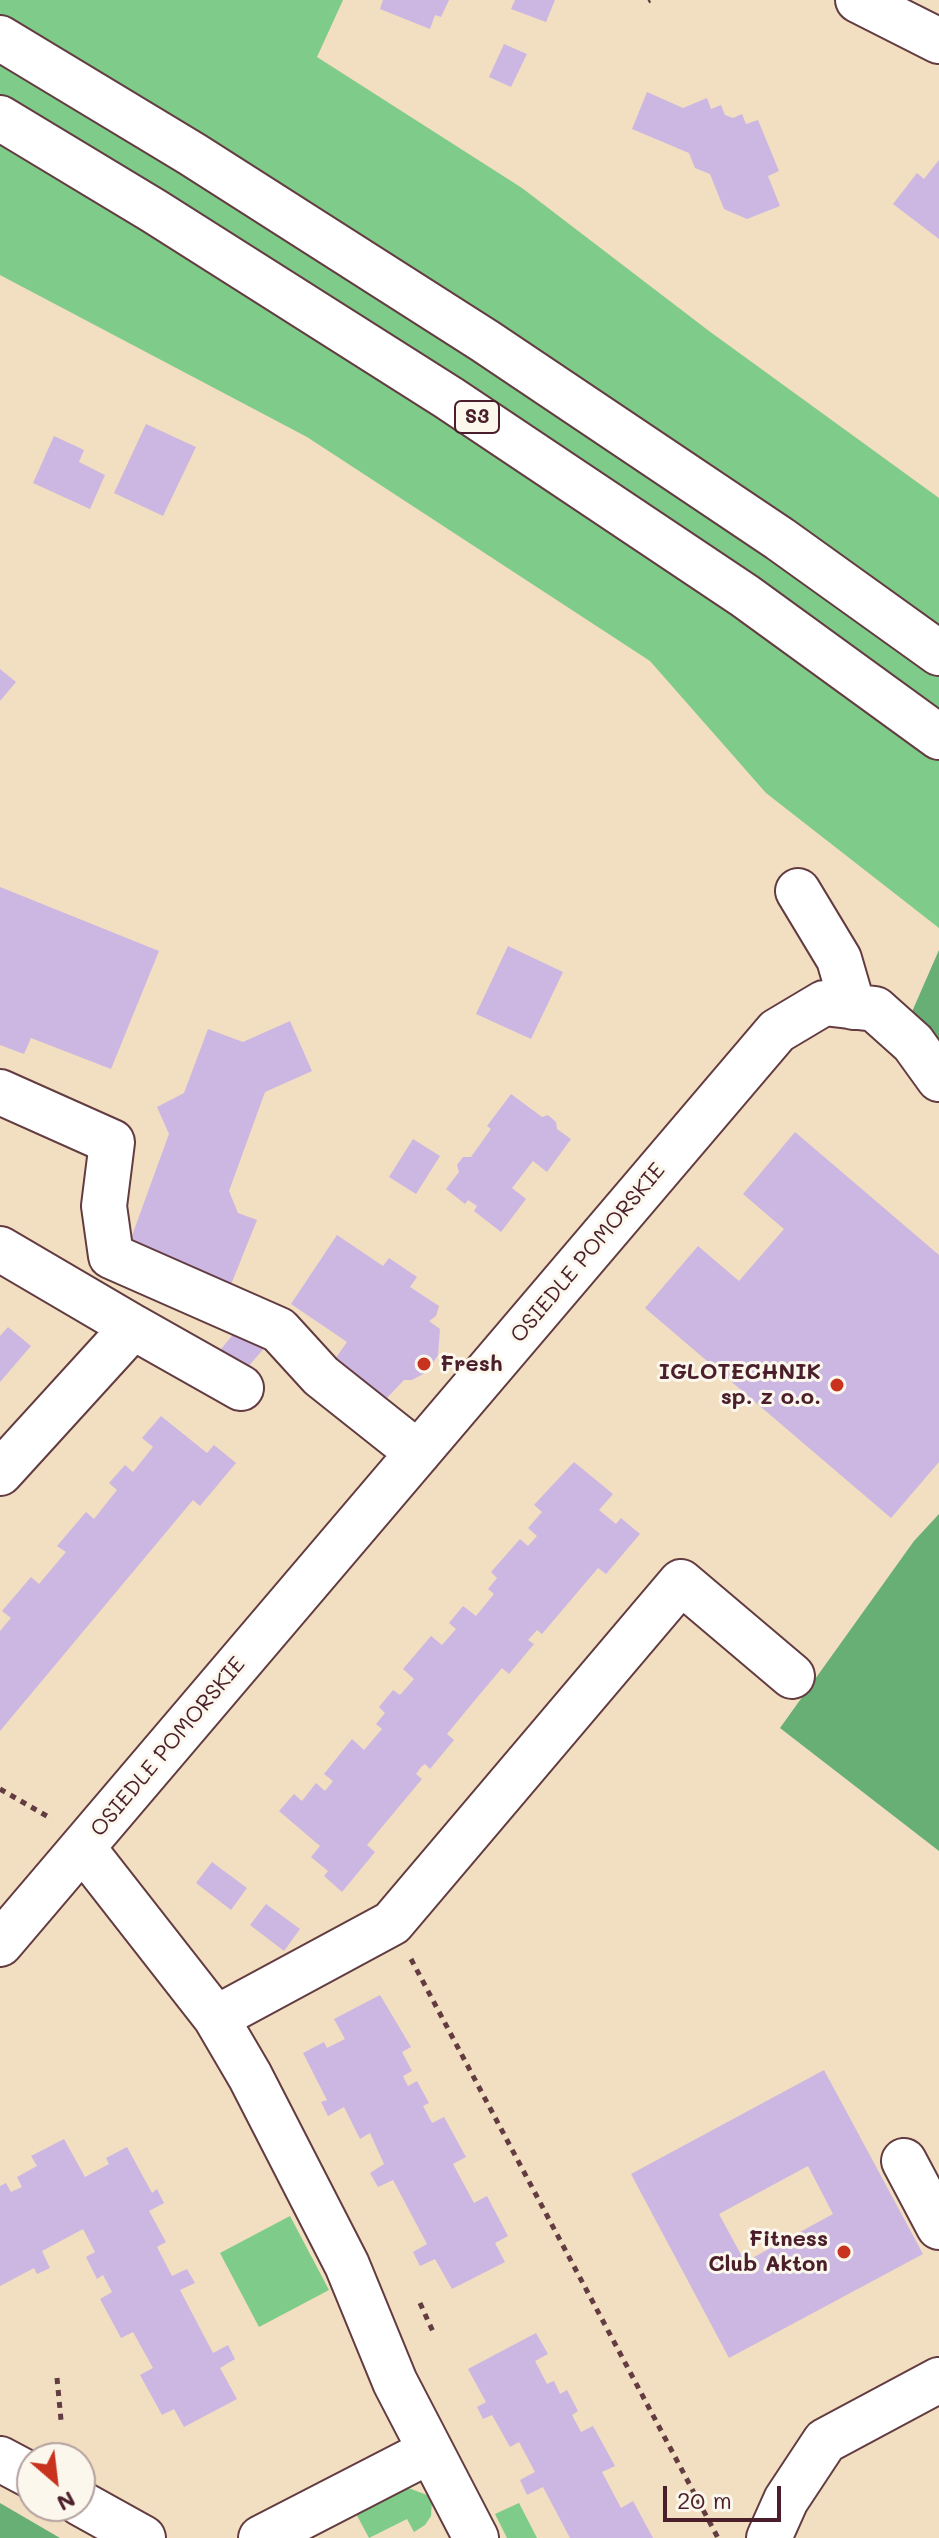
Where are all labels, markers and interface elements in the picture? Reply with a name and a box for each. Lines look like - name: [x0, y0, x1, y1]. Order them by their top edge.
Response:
- road number: S3: [455, 401, 499, 433]
- street label: OSIEDLE POMORSKIE: [505, 1158, 671, 1348]
- place label: Fresh: [440, 1351, 503, 1377]
- marker: Fresh: [415, 1355, 433, 1373]
- place label: IGLOTECHNIK sp. z o.o.: [659, 1359, 821, 1410]
- marker: IGLOTECHNIK sp. z o.o.: [828, 1376, 846, 1394]
- street label: OSIEDLE POMORSKIE: [85, 1652, 251, 1842]
- place label: Fitness Club Akton: [708, 2226, 828, 2278]
- marker: Fitness Club Akton: [835, 2243, 853, 2261]
- north arrow: [16, 2442, 96, 2522]
- scale bar: [667, 2470, 785, 2520]
- text: 20 m: [677, 2484, 732, 2515]
- text: N: [52, 2485, 81, 2519]

